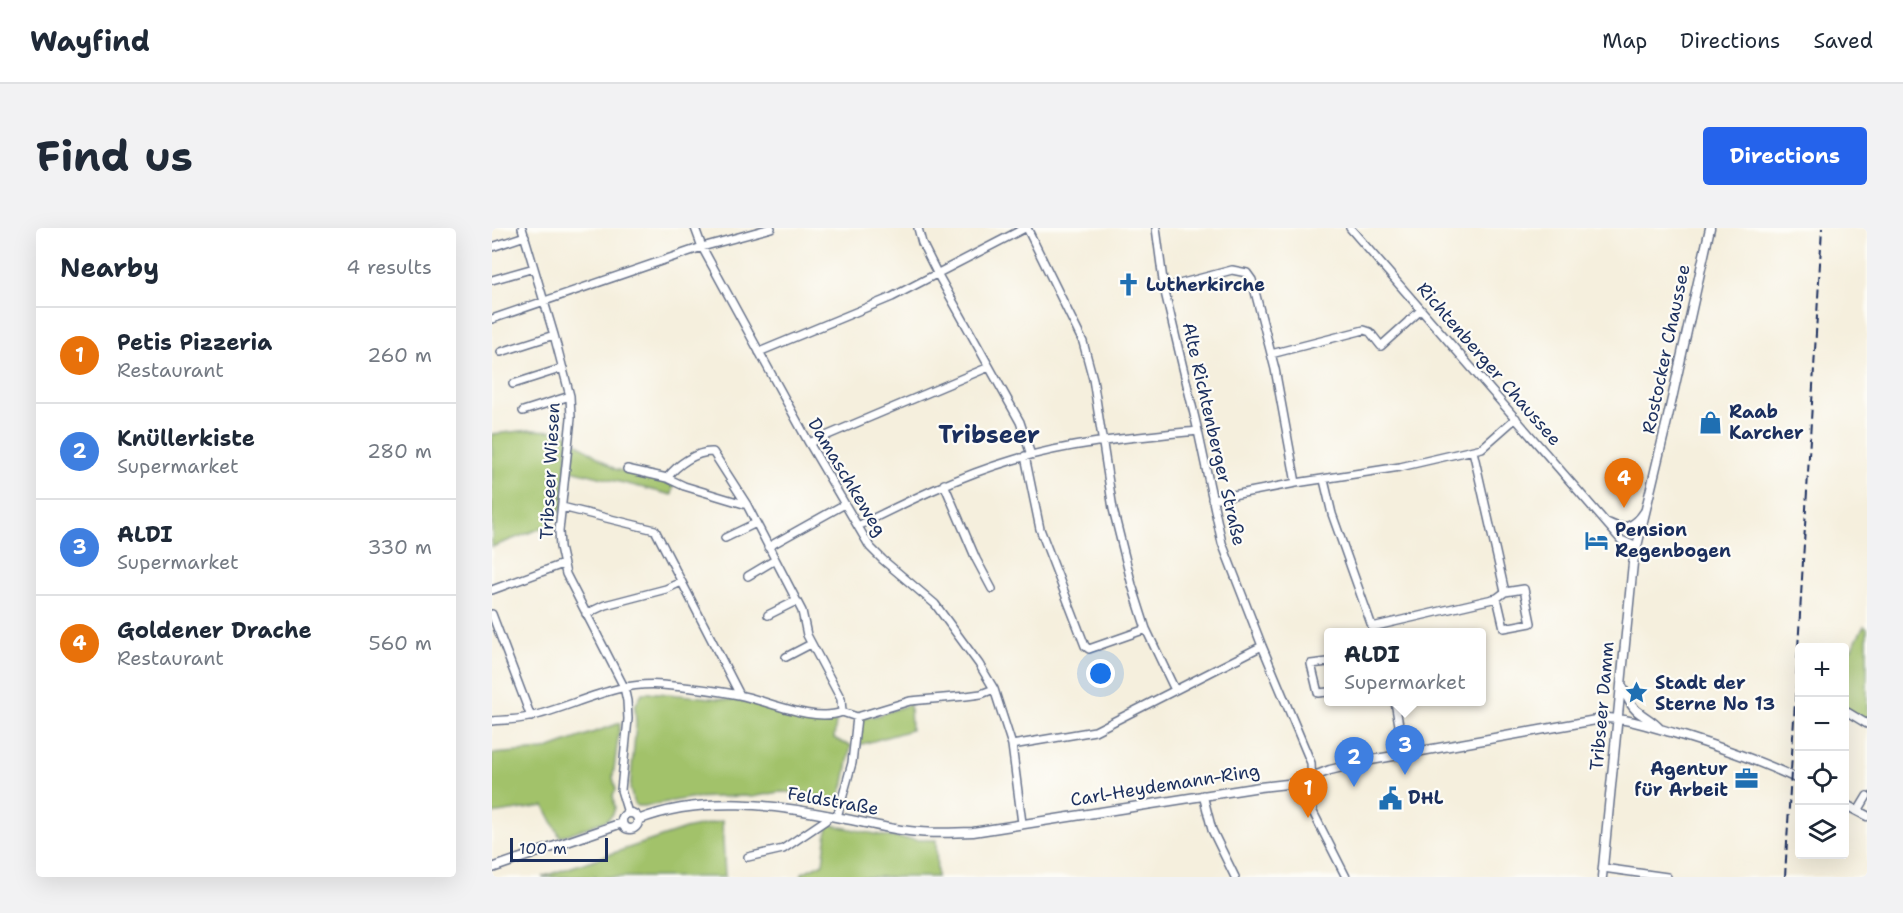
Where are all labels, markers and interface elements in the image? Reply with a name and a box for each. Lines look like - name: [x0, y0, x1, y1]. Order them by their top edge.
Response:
- text: Wayfind: [30, 22, 150, 60]
- text: Map: [1602, 27, 1647, 55]
- text: Directions: [1680, 27, 1780, 55]
- text: Saved: [1813, 27, 1873, 55]
- button: Directions: [1703, 127, 1867, 185]
- text: Find us: [36, 128, 193, 184]
- text: Nearby: [60, 250, 159, 285]
- text: 4 results: [346, 254, 432, 280]
- street label: Rostocker Chaussee: [1636, 262, 1696, 436]
- church icon: Lutherkirche: [1115, 272, 1141, 298]
- place label: Lutherkirche: [1146, 273, 1265, 297]
- street label: Richtenberger Chaussee: [1411, 277, 1567, 451]
- street label: Alte Richtenberger Straße: [1177, 320, 1251, 548]
- text: Petis Pizzeria: [117, 328, 272, 357]
- text: 1: [75, 342, 84, 368]
- text: 260 m: [367, 342, 432, 368]
- text: Restaurant: [117, 357, 224, 383]
- place label: Raab Karcher: [1729, 400, 1804, 445]
- street label: Tribseer Wiesen: [534, 402, 566, 540]
- shop icon: Raab Karcher: [1698, 409, 1724, 435]
- street label: Damaschkeweg: [802, 413, 892, 541]
- district label: Tribseer: [938, 419, 1040, 451]
- text: Knüllerkiste: [117, 424, 255, 453]
- text: 2: [73, 438, 87, 464]
- text: 280 m: [367, 438, 432, 464]
- text: Supermarket: [117, 453, 239, 479]
- pin: 4: [1604, 458, 1644, 508]
- place label: Pension Regenbogen: [1615, 518, 1731, 563]
- text: ALDI: [117, 520, 173, 549]
- hotel icon: Pension Regenbogen: [1584, 527, 1610, 553]
- text: 3: [73, 534, 87, 560]
- text: 330 m: [368, 534, 432, 560]
- text: Supermarket: [117, 549, 239, 575]
- text: Goldener Drache: [117, 616, 312, 645]
- popup: [1324, 628, 1486, 706]
- text: 4: [73, 630, 87, 656]
- text: 560 m: [369, 630, 432, 656]
- text: ALDI: [1344, 640, 1400, 669]
- street label: Tribseer Damm: [1584, 640, 1620, 772]
- map controls: [1795, 643, 1849, 859]
- button: +: [1795, 643, 1849, 697]
- text: Restaurant: [117, 645, 224, 671]
- your location: [1086, 659, 1115, 688]
- text: Supermarket: [1344, 669, 1466, 695]
- place label: Stadt der Sterne No 13: [1655, 671, 1775, 716]
- place icon: Stadt der Sterne No 13: [1624, 680, 1650, 706]
- button: −: [1795, 697, 1849, 751]
- pin: 3: [1386, 726, 1424, 775]
- pin: 2: [1334, 738, 1374, 787]
- button: locate: [1795, 751, 1849, 805]
- place label: Agentur für Arbeit: [1634, 757, 1728, 802]
- street label: Carl-Heydemann-Ring: [1069, 758, 1261, 812]
- office icon: Agentur für Arbeit: [1733, 766, 1759, 792]
- pin: 1: [1288, 768, 1328, 818]
- street label: Feldstraße: [785, 781, 881, 821]
- public building icon: DHL: [1377, 785, 1403, 811]
- place label: DHL: [1408, 786, 1444, 810]
- button: layers: [1795, 805, 1849, 859]
- scale bar: [510, 835, 608, 862]
- text: 100 m: [519, 838, 567, 859]

